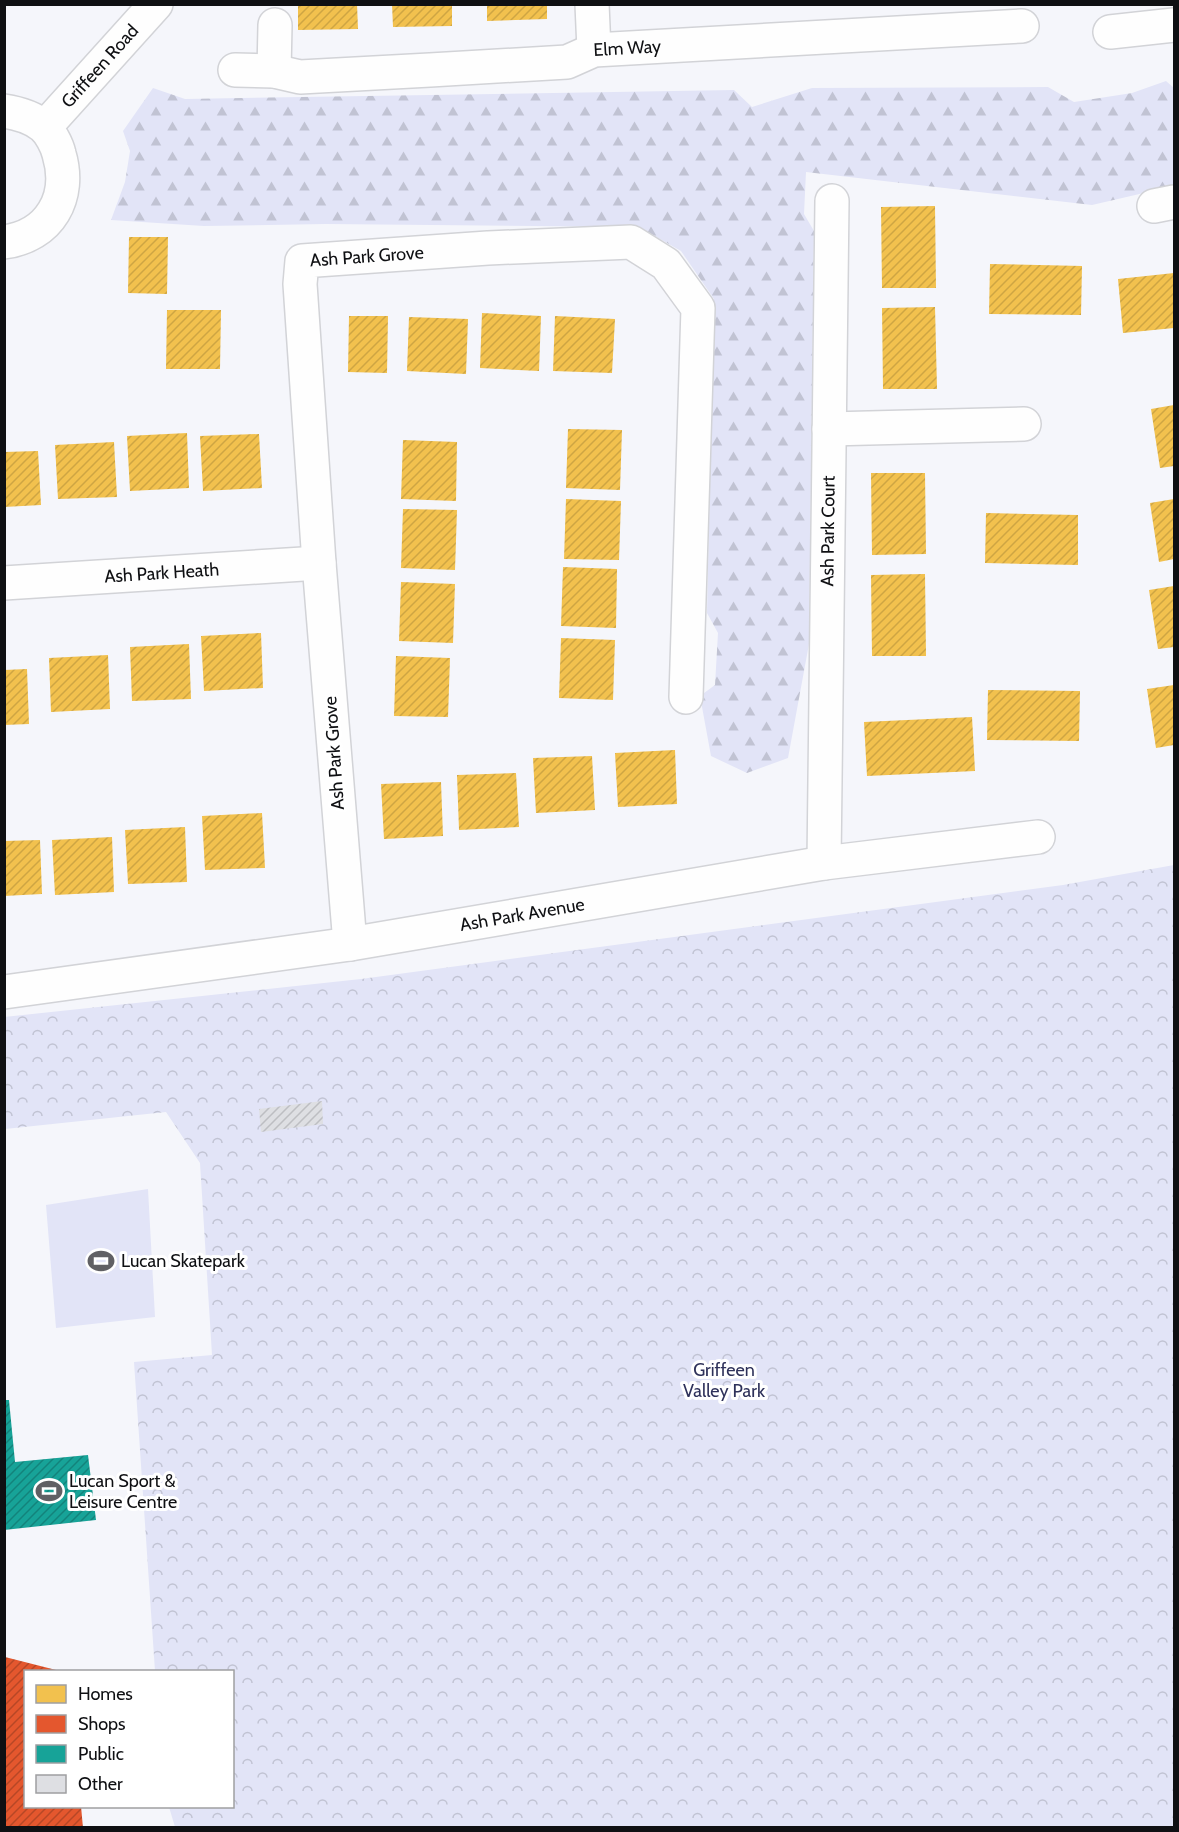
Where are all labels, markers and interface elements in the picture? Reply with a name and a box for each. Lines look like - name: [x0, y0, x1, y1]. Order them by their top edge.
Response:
- street label: Griffeen Road: [57, 20, 143, 112]
- street label: Elm Way: [593, 35, 662, 61]
- street label: Ash Park Grove: [309, 242, 425, 271]
- street label: Ash Park Court: [816, 475, 840, 587]
- street label: Ash Park Heath: [104, 558, 220, 588]
- street label: Ash Park Grove: [319, 695, 349, 811]
- street label: Ash Park Avenue: [458, 893, 586, 936]
- sports icon: Lucan Skatepark: [86, 1246, 116, 1276]
- place label: Lucan Skatepark: [121, 1250, 246, 1272]
- park label: Griffeen Valley Park: [683, 1359, 766, 1402]
- place label: Lucan Sport & Leisure Centre: [69, 1470, 177, 1513]
- sports icon: Lucan Sport & Leisure Centre: [34, 1476, 64, 1506]
- legend: [24, 1670, 234, 1808]
- text: Homes: [78, 1683, 133, 1705]
- text: Shops: [78, 1713, 126, 1735]
- text: Public: [78, 1743, 124, 1765]
- text: Other: [78, 1773, 123, 1795]

